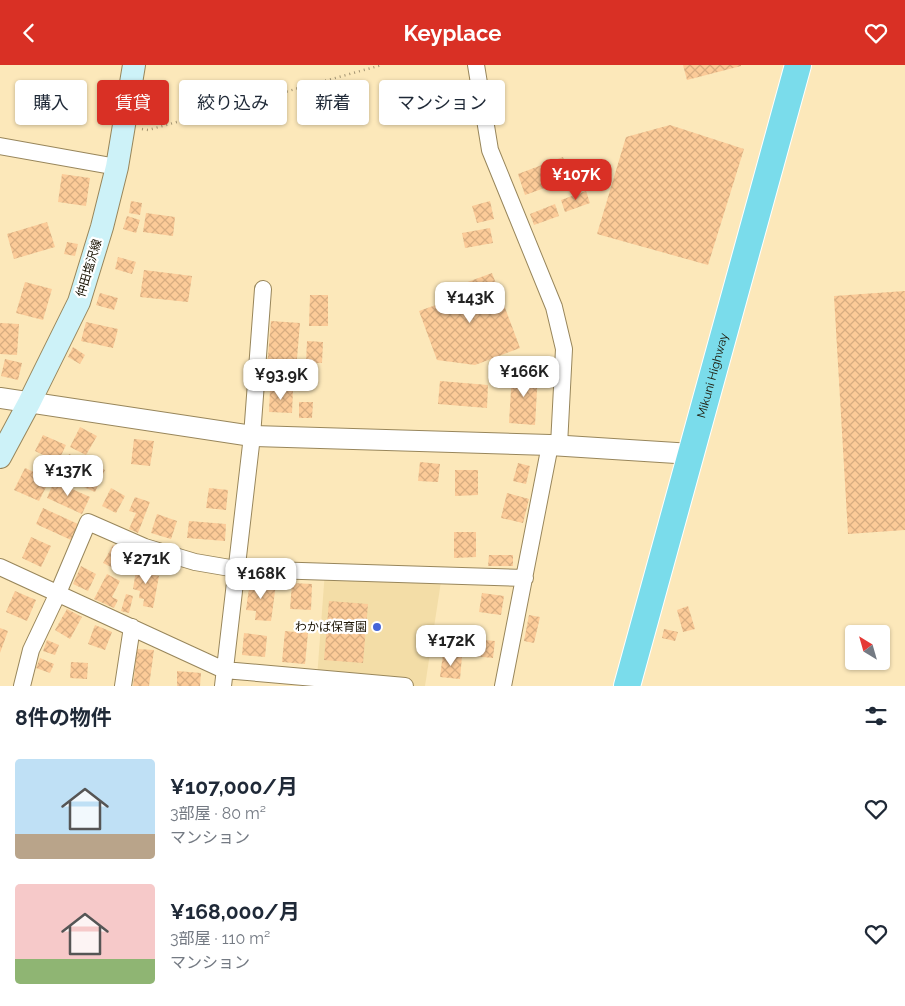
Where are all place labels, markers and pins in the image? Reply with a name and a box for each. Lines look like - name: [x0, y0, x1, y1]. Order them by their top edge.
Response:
- pin: ¥107K: [541, 159, 611, 201]
- pin: ¥143K: [435, 281, 505, 324]
- pin: ¥166K: [489, 355, 559, 398]
- pin: ¥93.9K: [240, 359, 322, 401]
- pin: ¥137K: [33, 455, 103, 497]
- pin: ¥271K: [111, 543, 181, 585]
- pin: ¥168K: [226, 557, 296, 600]
- place label: わかば保育園: [295, 620, 367, 634]
- marker: わかば保育園: [371, 621, 383, 633]
- pin: ¥172K: [416, 625, 486, 667]

